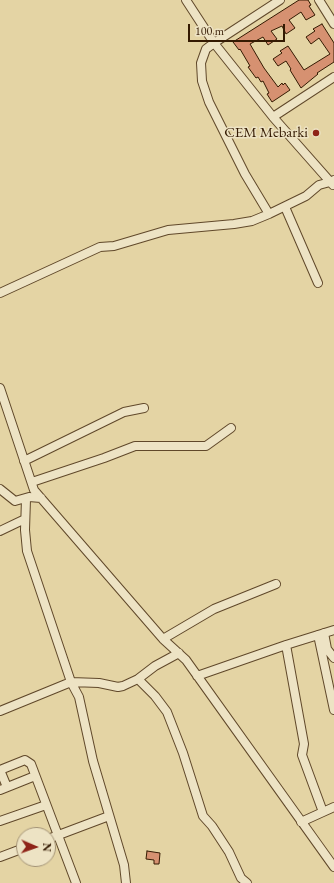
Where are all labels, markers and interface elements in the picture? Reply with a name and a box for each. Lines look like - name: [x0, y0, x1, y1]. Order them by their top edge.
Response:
- scale bar: [190, 16, 287, 42]
- text: 100 m: [195, 23, 224, 39]
- place label: CEM Mebarki: [224, 124, 308, 142]
- marker: CEM Mebarki: [311, 128, 321, 138]
- north arrow: [16, 827, 56, 867]
- text: N: [40, 843, 54, 852]

